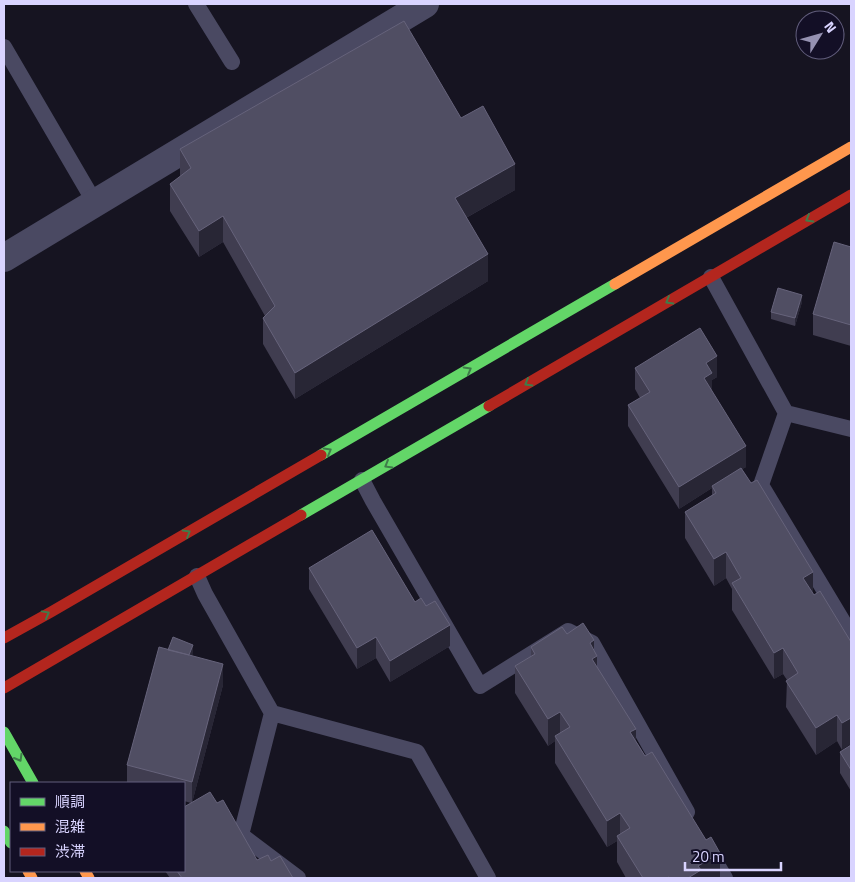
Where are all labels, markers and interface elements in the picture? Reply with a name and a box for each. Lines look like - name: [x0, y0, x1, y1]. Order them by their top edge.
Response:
- north arrow: [795, 10, 845, 60]
- text: N: [819, 17, 842, 37]
- one-way arrow: [806, 213, 815, 223]
- one-way arrow: [665, 295, 674, 305]
- one-way arrow: [463, 366, 472, 376]
- one-way arrow: [525, 376, 534, 386]
- one-way arrow: [322, 448, 331, 458]
- one-way arrow: [384, 458, 393, 468]
- one-way arrow: [182, 529, 191, 539]
- one-way arrow: [41, 611, 50, 621]
- one-way arrow: [12, 752, 22, 761]
- legend: [10, 782, 185, 872]
- text: 順調: [55, 790, 85, 813]
- text: 混雑: [55, 815, 85, 838]
- text: 渋滞: [55, 840, 85, 863]
- scale bar: [685, 840, 781, 872]
- text: 20 m: [692, 845, 725, 868]

